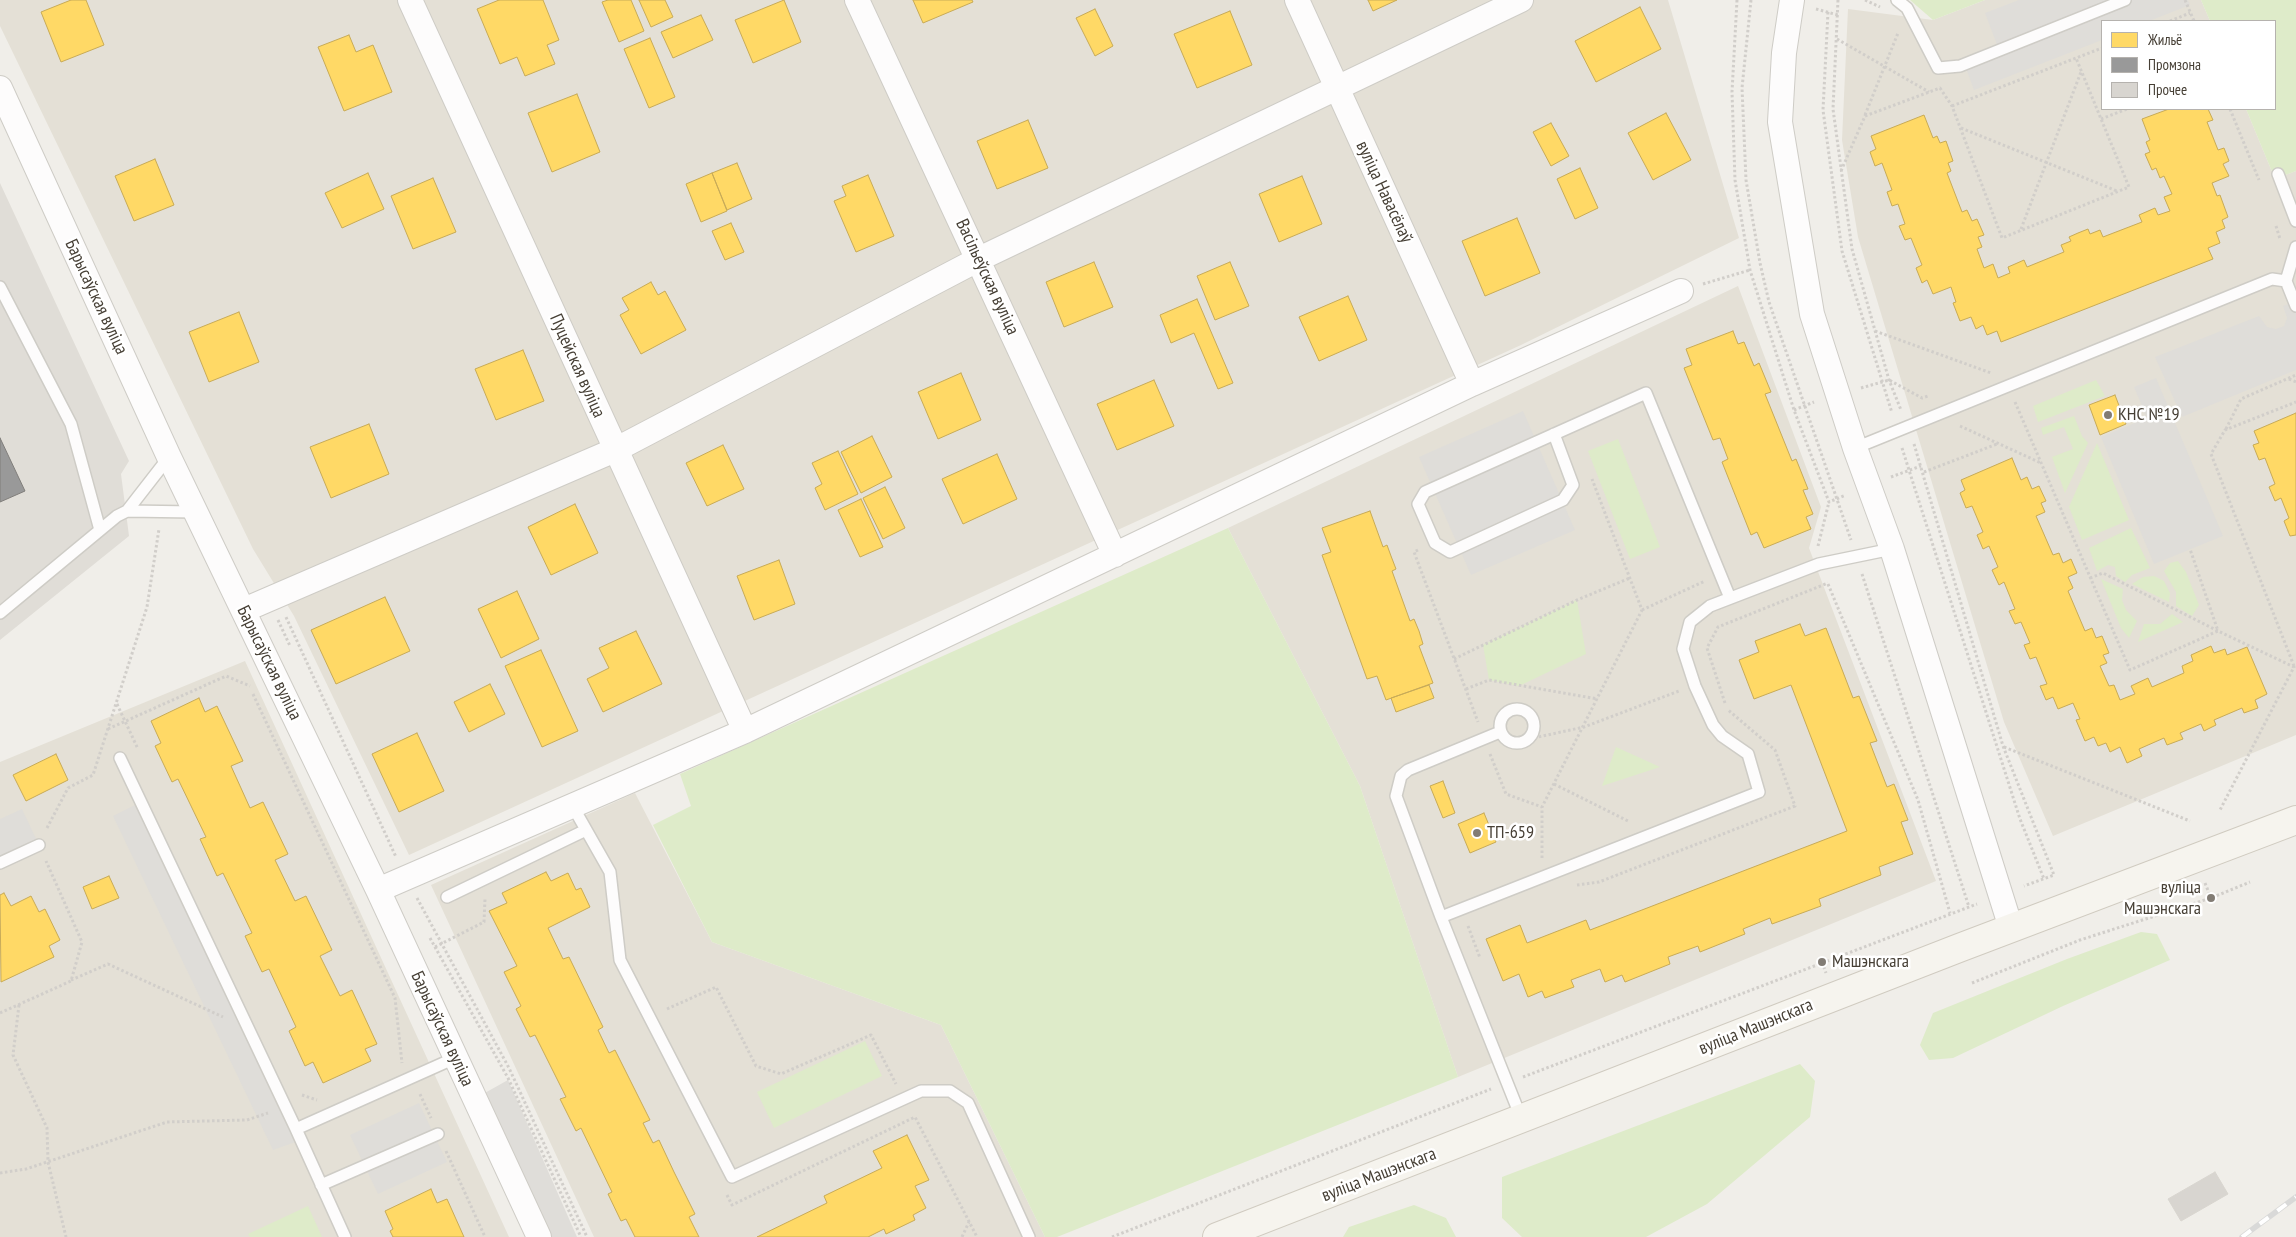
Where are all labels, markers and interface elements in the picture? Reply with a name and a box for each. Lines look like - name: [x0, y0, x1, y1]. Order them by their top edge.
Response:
- legend: [2101, 20, 2276, 110]
- text: Жильё: [2148, 30, 2182, 49]
- text: Промзона: [2148, 55, 2201, 74]
- text: Прочее: [2148, 80, 2187, 99]
- street label: вуліца Навасёлаў: [1351, 138, 1417, 246]
- street label: Васільеўская вуліца: [951, 216, 1023, 338]
- street label: Барысаўская вуліца: [60, 236, 132, 358]
- street label: Пуцейская вуліца: [545, 311, 609, 421]
- place label: КНС №19: [2118, 404, 2180, 426]
- marker: КНС №19: [2102, 409, 2114, 421]
- street label: Барысаўская вуліца: [232, 602, 306, 724]
- place label: ТП-659: [1487, 822, 1534, 844]
- marker: ТП-659: [1471, 827, 1483, 839]
- place label: вуліца Машэнскага: [2124, 877, 2201, 920]
- marker: вуліца Машэнскага: [2205, 892, 2217, 904]
- place label: Машэнскага: [1832, 951, 1909, 973]
- marker: Машэнскага: [1816, 956, 1828, 968]
- street label: Барысаўская вуліца: [406, 968, 478, 1090]
- street label: вуліца Машэнскага: [1696, 994, 1816, 1060]
- street label: вуліца Машэнскага: [1319, 1143, 1439, 1207]

